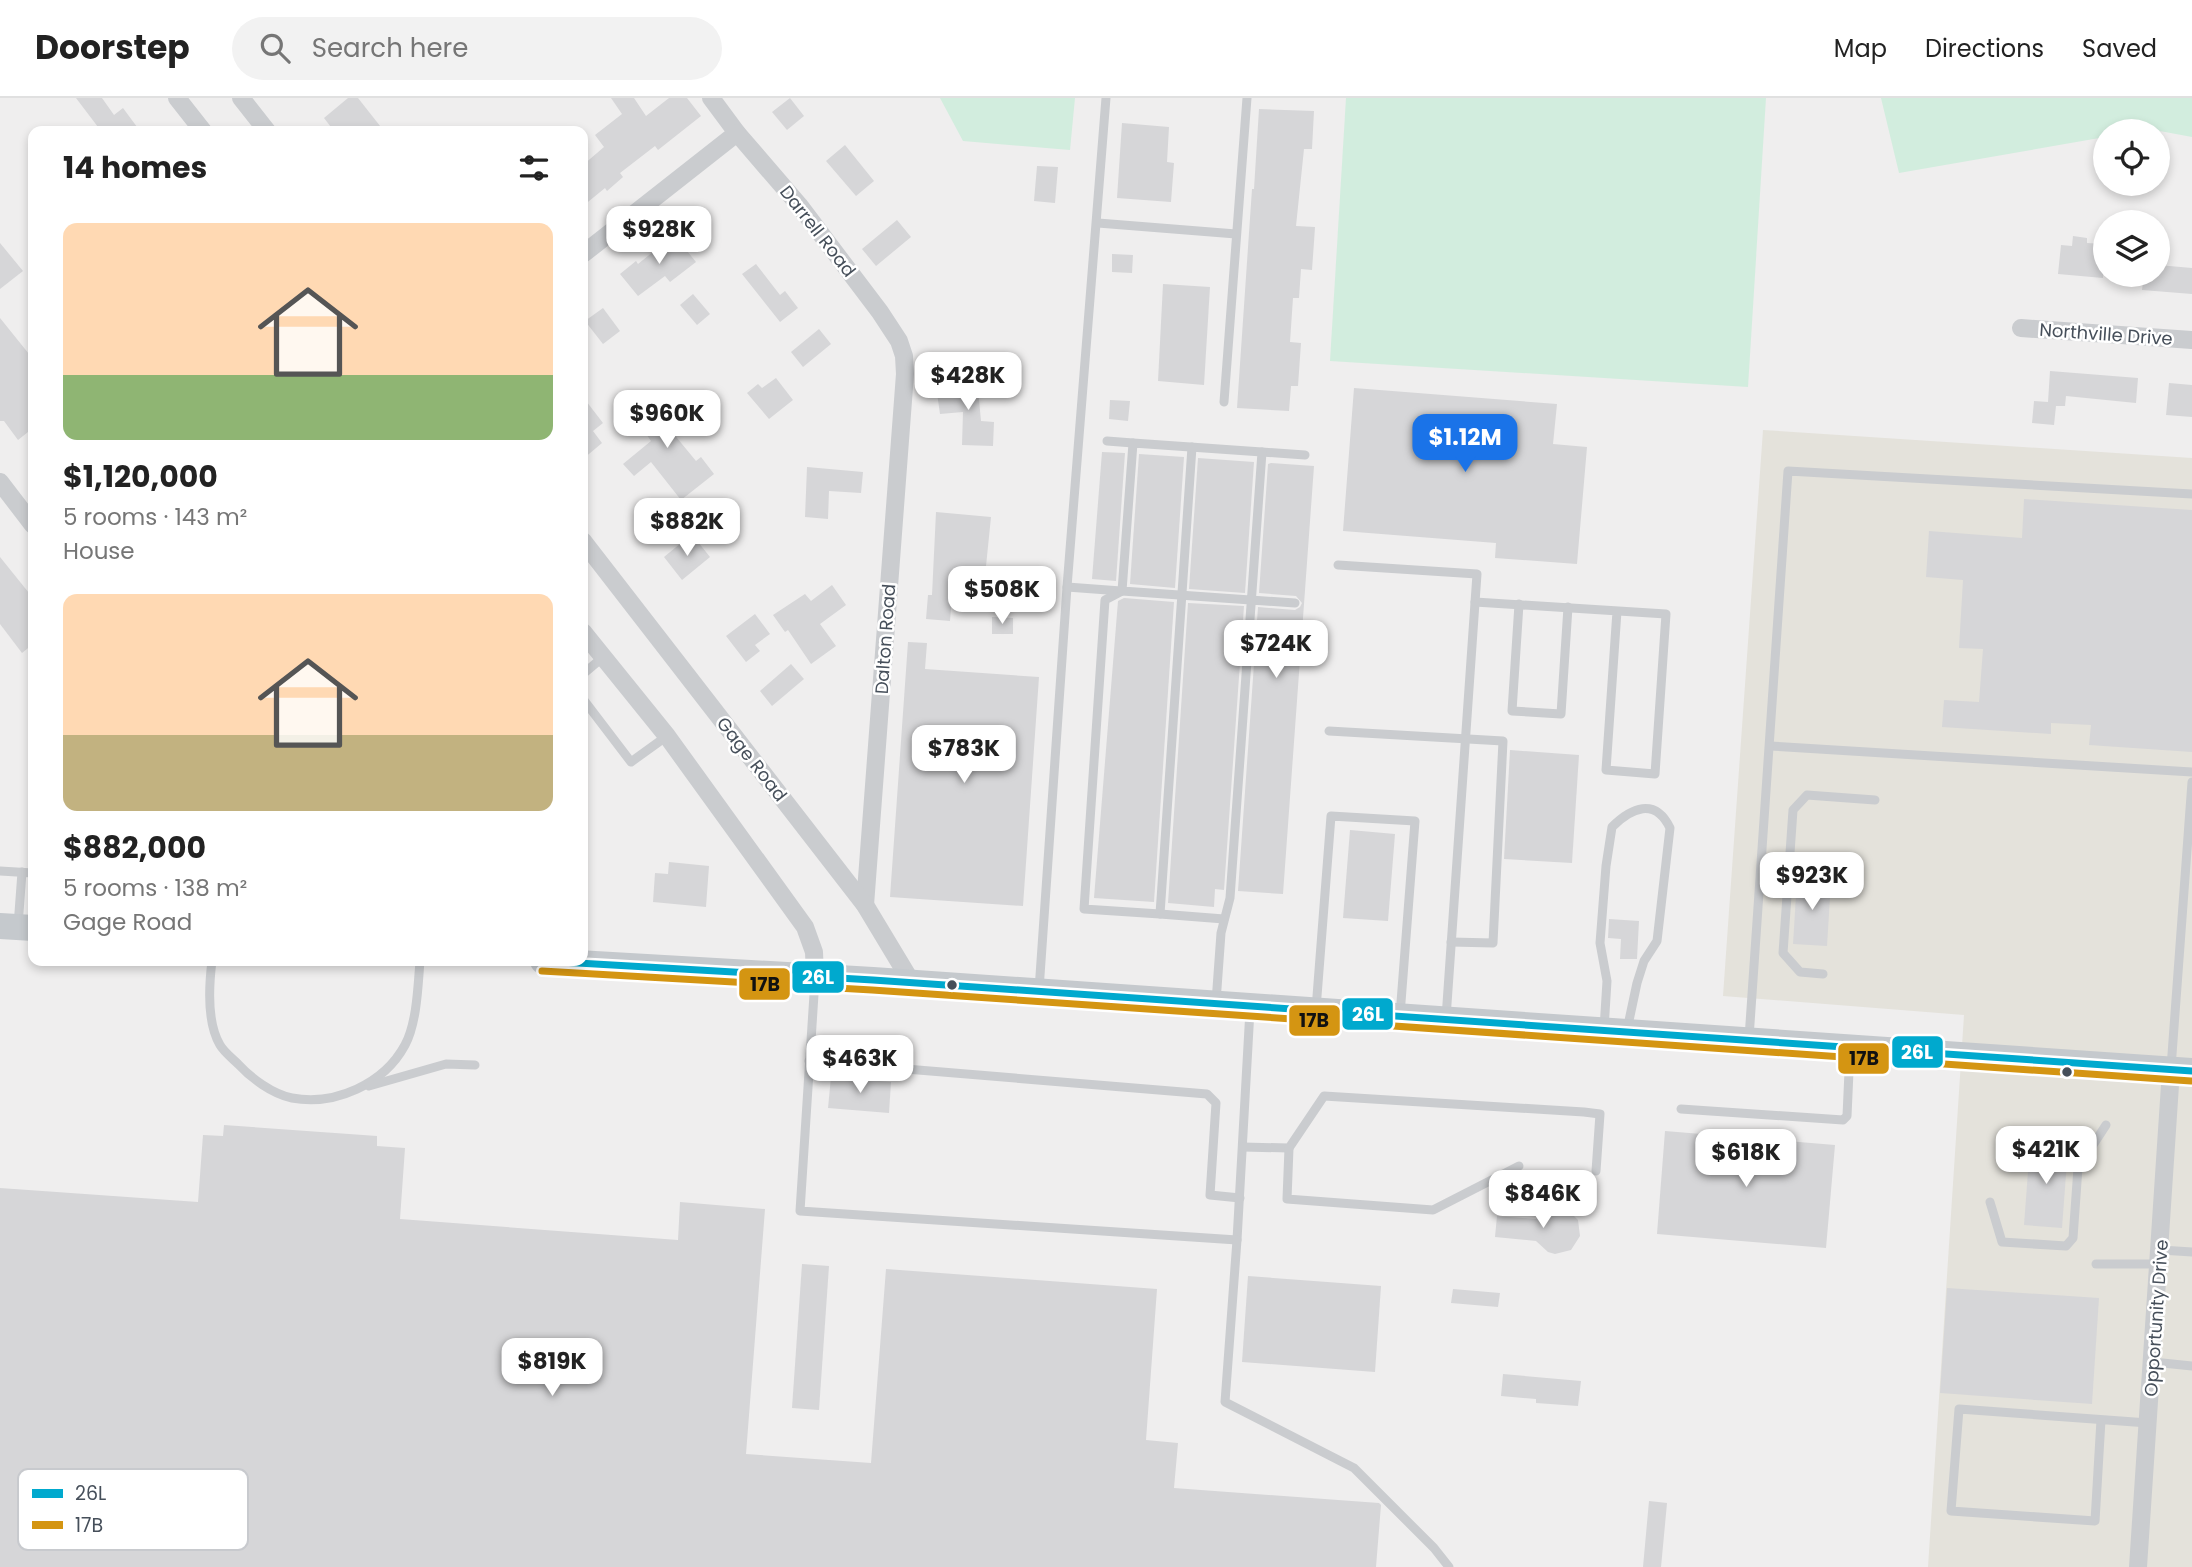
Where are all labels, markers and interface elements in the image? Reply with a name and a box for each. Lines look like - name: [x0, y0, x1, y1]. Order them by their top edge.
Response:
- search box: [232, 17, 722, 80]
- text: Doorstep: [35, 24, 190, 71]
- icon: search: [256, 29, 294, 67]
- text: Search here: [312, 30, 468, 66]
- text: Map: [1834, 32, 1887, 65]
- text: Directions: [1925, 32, 2044, 65]
- text: Saved: [2082, 32, 2157, 65]
- map controls: [2093, 119, 2170, 287]
- button: locate: [2093, 119, 2170, 196]
- text: 14 homes: [63, 146, 207, 189]
- icon: filters: [515, 149, 553, 187]
- street label: Darrell Road: [774, 180, 862, 282]
- pin: $928K: [610, 206, 708, 266]
- button: layers: [2093, 210, 2170, 287]
- text: $928K: [622, 213, 696, 245]
- icon: home: [245, 269, 371, 395]
- street label: Northville Drive: [2039, 317, 2173, 351]
- pin: $428K: [919, 352, 1017, 412]
- text: $428K: [931, 359, 1005, 391]
- pin: $960K: [618, 390, 716, 450]
- text: $960K: [630, 397, 704, 429]
- pin: $1.12M: [1408, 414, 1522, 474]
- text: $1.12M: [1428, 421, 1502, 453]
- text: $1,120,000: [63, 455, 218, 498]
- pin: $882K: [638, 498, 736, 558]
- text: 5 rooms · 143 m²: [63, 501, 247, 533]
- text: $882K: [650, 505, 724, 537]
- text: House: [63, 535, 135, 567]
- pin: $508K: [953, 566, 1051, 626]
- text: $508K: [964, 573, 1040, 605]
- street label: Dalton Road: [869, 583, 901, 695]
- pin: $724K: [1227, 620, 1325, 680]
- text: $724K: [1240, 627, 1312, 659]
- icon: home: [245, 640, 371, 766]
- street label: Gage Road: [711, 711, 793, 807]
- pin: $783K: [915, 726, 1013, 785]
- text: $783K: [928, 732, 1000, 764]
- text: $882,000: [63, 826, 206, 869]
- pin: $923K: [1763, 852, 1861, 912]
- text: $923K: [1776, 859, 1848, 891]
- text: 5 rooms · 138 m²: [63, 872, 247, 904]
- text: Gage Road: [63, 906, 192, 938]
- line badge: 26L: [791, 960, 845, 994]
- text: 26L: [802, 964, 834, 991]
- line badge: 17B: [738, 967, 791, 1001]
- text: 17B: [750, 971, 780, 998]
- unlabelled marker: [945, 978, 959, 992]
- line badge: 26L: [1341, 997, 1394, 1031]
- text: 26L: [1352, 1001, 1384, 1028]
- line badge: 17B: [1288, 1004, 1341, 1037]
- text: 17B: [1299, 1007, 1329, 1034]
- pin: $463K: [811, 1035, 909, 1095]
- line badge: 26L: [1891, 1035, 1944, 1069]
- text: 26L: [1901, 1039, 1933, 1066]
- text: $463K: [822, 1042, 898, 1074]
- line badge: 17B: [1837, 1042, 1890, 1075]
- text: 17B: [1849, 1045, 1879, 1072]
- unlabelled marker: [2060, 1065, 2074, 1079]
- pin: $421K: [1997, 1126, 2095, 1186]
- pin: $618K: [1697, 1130, 1795, 1189]
- text: $421K: [2012, 1133, 2080, 1165]
- text: $618K: [1711, 1136, 1781, 1168]
- pin: $846K: [1494, 1170, 1592, 1230]
- text: $846K: [1505, 1177, 1581, 1209]
- street label: Opportunity Drive: [2138, 1239, 2174, 1397]
- pin: $819K: [503, 1338, 601, 1398]
- text: $819K: [518, 1345, 586, 1377]
- legend: [18, 1469, 248, 1550]
- text: 26L: [75, 1480, 106, 1507]
- text: 17B: [75, 1512, 103, 1539]

